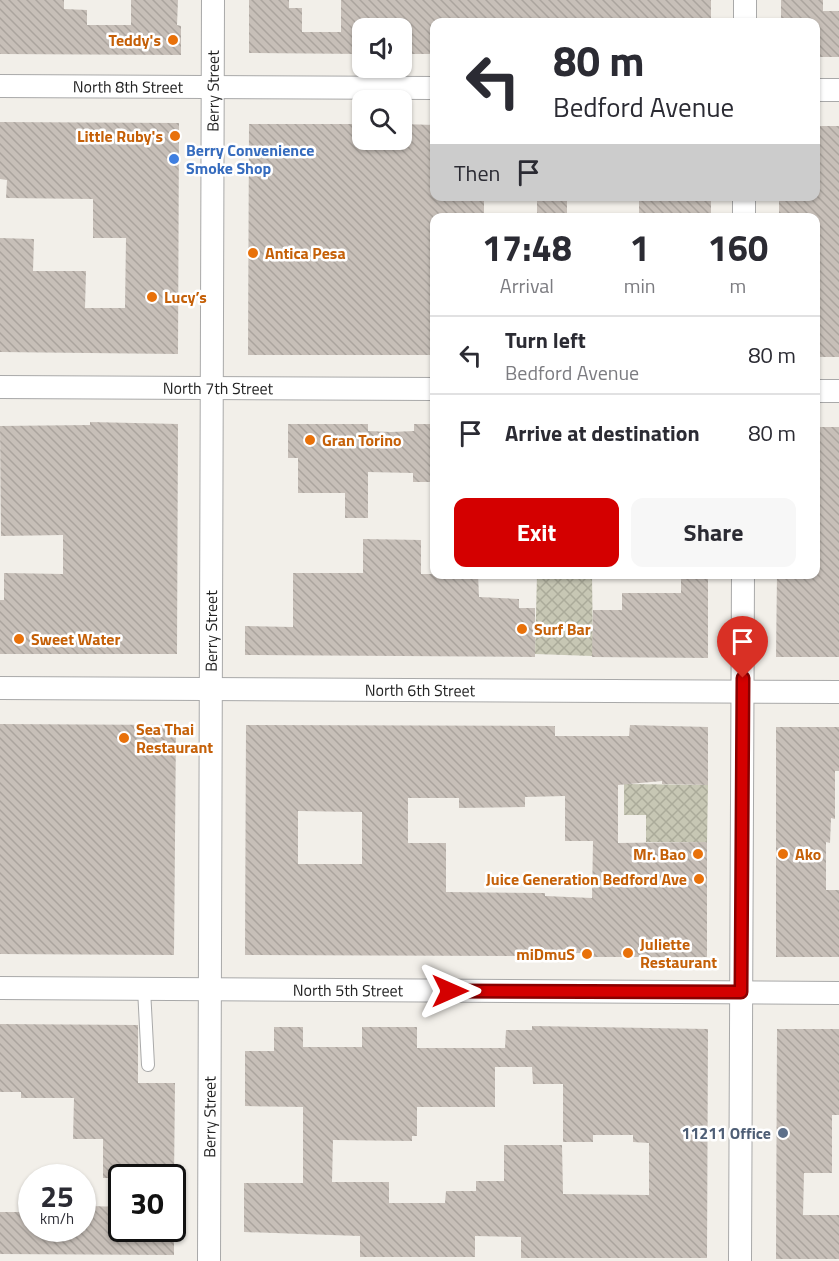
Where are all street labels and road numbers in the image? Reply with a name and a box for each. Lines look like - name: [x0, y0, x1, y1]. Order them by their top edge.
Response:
- street label: Berry Street: [201, 50, 225, 132]
- street label: North 8th Street: [73, 74, 184, 99]
- street label: North 7th Street: [163, 376, 274, 400]
- street label: Berry Street: [199, 590, 223, 672]
- street label: North 6th Street: [365, 678, 476, 702]
- street label: North 5th Street: [293, 978, 404, 1002]
- street label: Berry Street: [197, 1076, 222, 1158]

